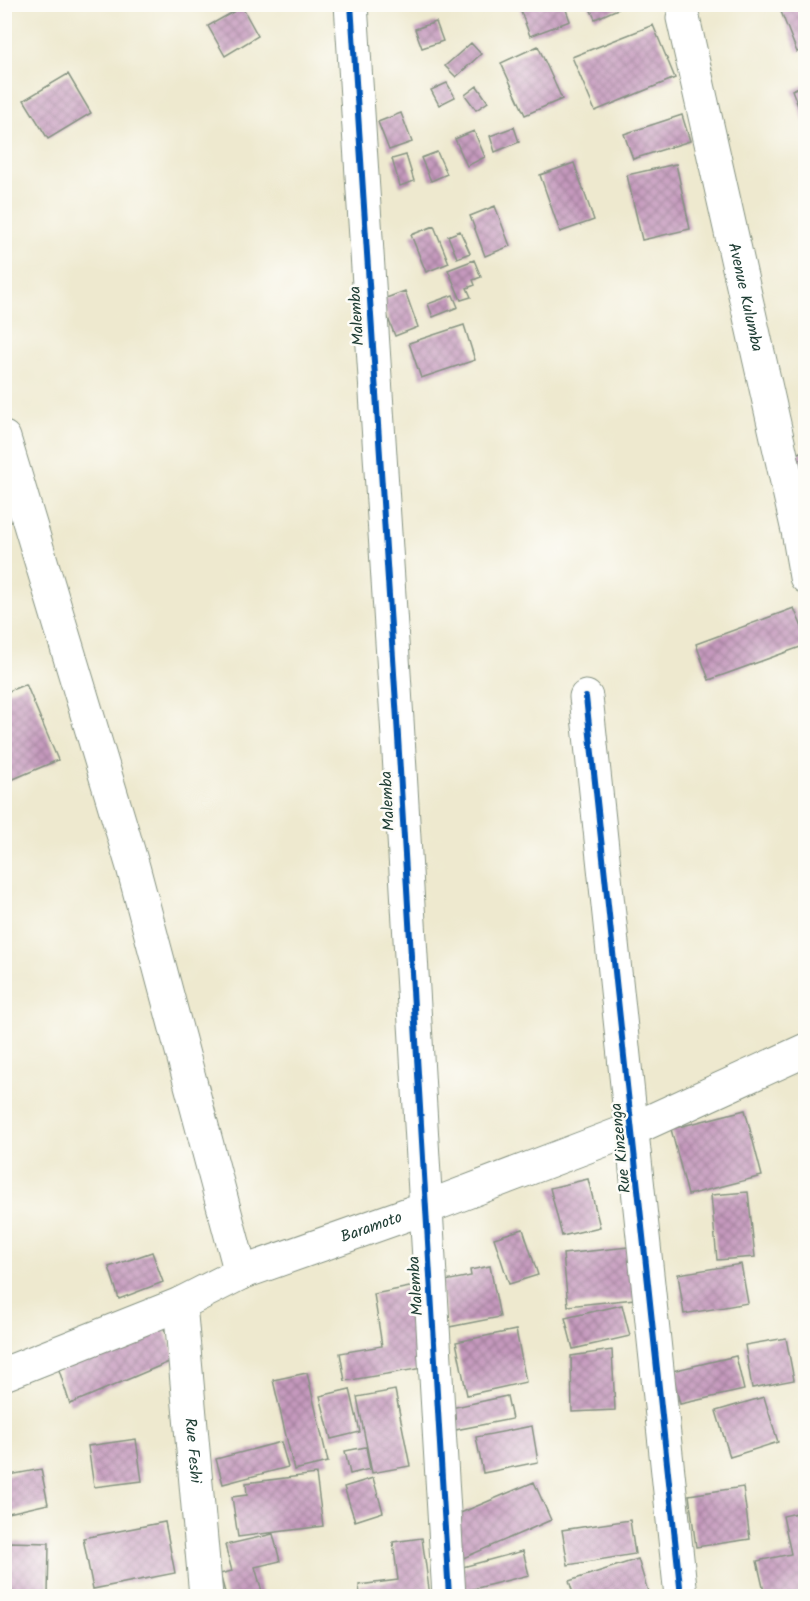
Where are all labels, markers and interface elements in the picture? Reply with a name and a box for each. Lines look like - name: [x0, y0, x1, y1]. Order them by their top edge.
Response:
- street label: Avenue Kulumba: [721, 240, 770, 354]
- street label: Malemba: [342, 285, 372, 347]
- street label: Malemba: [374, 770, 402, 832]
- street label: Rue Kinzenga: [604, 1102, 638, 1194]
- street label: Baramoto: [337, 1205, 406, 1249]
- street label: Malemba: [401, 1255, 431, 1317]
- street label: Rue Feshi: [178, 1417, 208, 1485]

